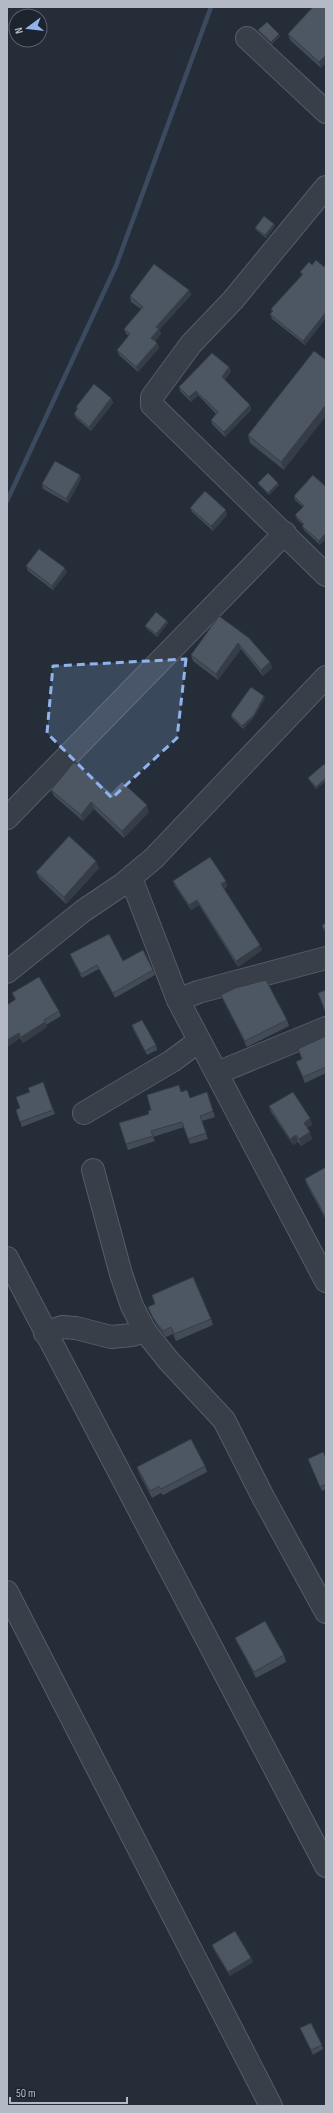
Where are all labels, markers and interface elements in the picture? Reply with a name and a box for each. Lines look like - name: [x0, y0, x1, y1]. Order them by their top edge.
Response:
- north arrow: [8, 8, 48, 48]
- text: N: [12, 26, 26, 35]
- scale bar: [10, 2079, 127, 2105]
- text: 50 m: [16, 2086, 36, 2101]

